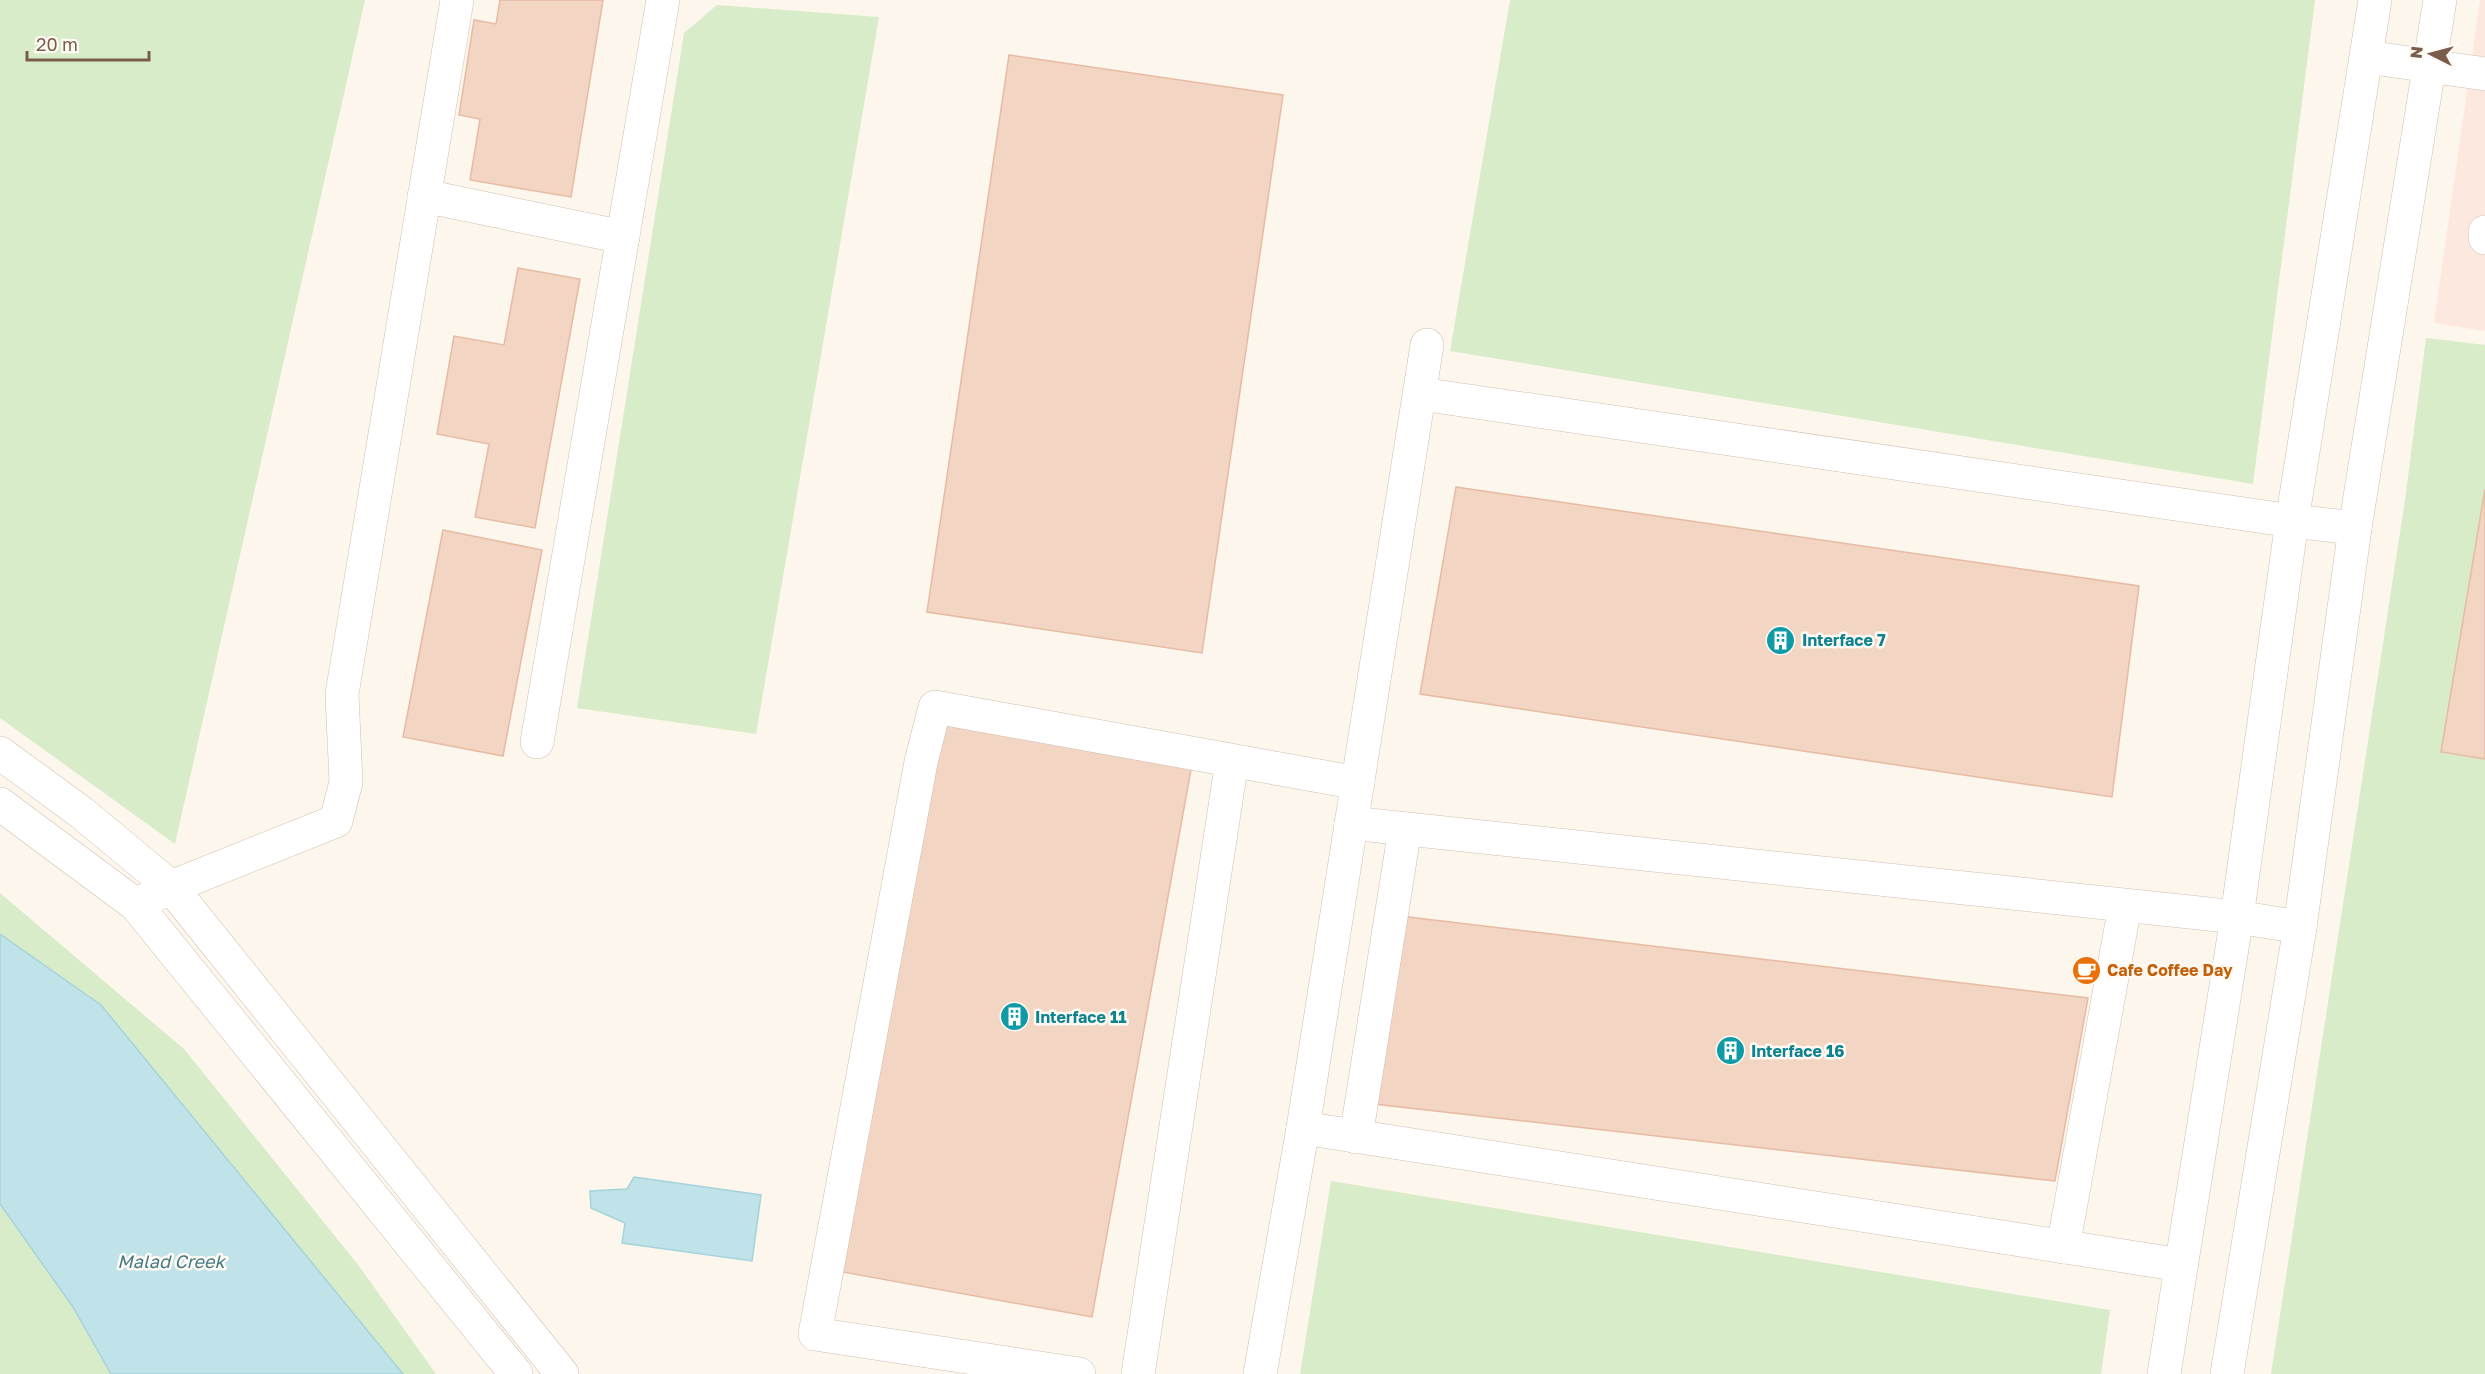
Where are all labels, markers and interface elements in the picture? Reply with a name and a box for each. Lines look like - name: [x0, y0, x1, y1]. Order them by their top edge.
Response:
- scale bar: [27, 24, 148, 62]
- north arrow: [2401, 24, 2461, 84]
- text: 20 m: [36, 33, 78, 55]
- text: N: [2406, 45, 2427, 60]
- building icon: Interface 7: [1765, 624, 1797, 656]
- place label: Interface 7: [1802, 630, 1886, 650]
- cafe icon: Cafe Coffee Day: [2070, 954, 2102, 986]
- place label: Cafe Coffee Day: [2107, 960, 2233, 980]
- building icon: Interface 11: [998, 1001, 1030, 1033]
- place label: Interface 11: [1035, 1007, 1126, 1027]
- building icon: Interface 16: [1714, 1035, 1746, 1067]
- place label: Interface 16: [1751, 1041, 1844, 1061]
- water label: Malad Creek: [117, 1250, 226, 1272]

